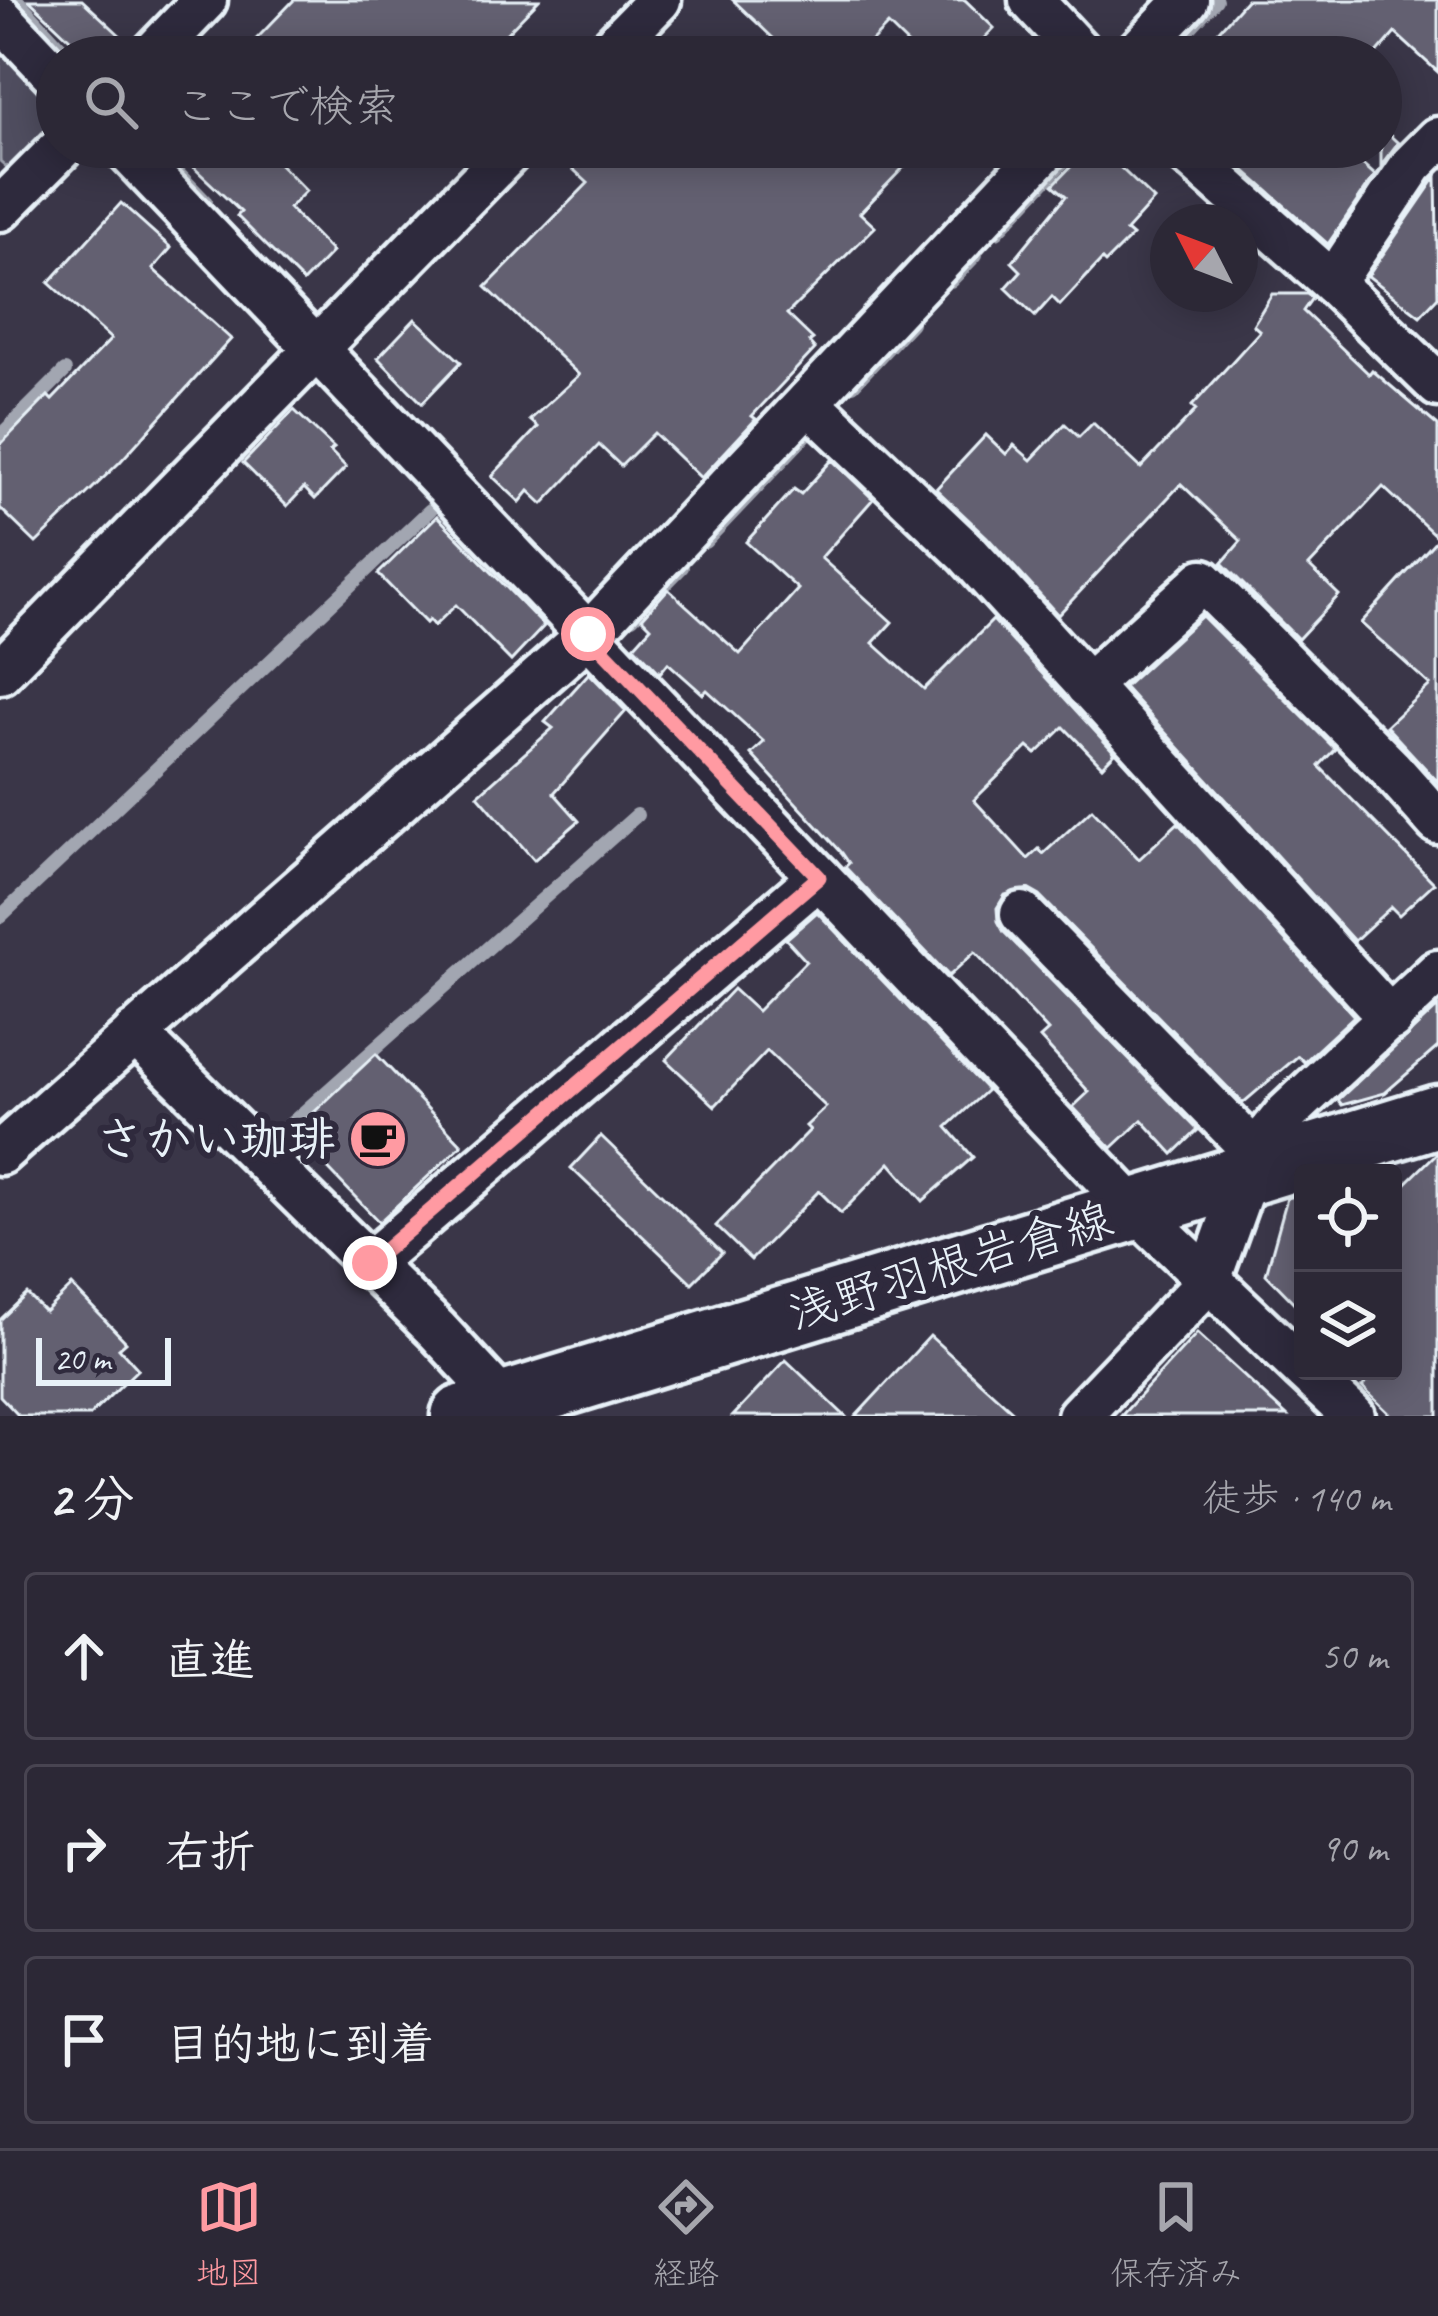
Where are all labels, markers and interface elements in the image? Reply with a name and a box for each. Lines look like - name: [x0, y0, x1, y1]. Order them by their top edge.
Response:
- search box: [36, 36, 1402, 168]
- icon: search: [78, 69, 144, 135]
- text: ここで検索: [174, 78, 399, 135]
- north arrow: [1150, 204, 1258, 312]
- route start: [561, 607, 615, 661]
- cafe icon: さかい珈琲: [347, 1108, 409, 1170]
- place label: さかい珈琲: [96, 1109, 336, 1169]
- map controls: [1294, 1164, 1402, 1380]
- button: locate: [1294, 1164, 1402, 1272]
- street label: 浅野羽根岩倉線: [781, 1188, 1119, 1344]
- route end: [343, 1236, 397, 1290]
- button: layers: [1294, 1272, 1402, 1380]
- scale bar: [36, 1332, 171, 1385]
- text: 20 m: [54, 1338, 110, 1380]
- text: 2 分: [48, 1467, 134, 1531]
- text: 徒歩 · 140 m: [1202, 1474, 1390, 1523]
- icon: ahead: [51, 1623, 117, 1689]
- text: 直進: [165, 1632, 255, 1689]
- text: 50 m: [1321, 1632, 1387, 1681]
- icon: right: [51, 1815, 117, 1881]
- text: 右折: [165, 1824, 255, 1881]
- text: 90 m: [1321, 1824, 1387, 1873]
- icon: arrive: [51, 2007, 117, 2073]
- text: 目的地に到着: [165, 2016, 435, 2073]
- tab: 地図: [196, 2174, 262, 2294]
- tab: 経路: [653, 2174, 719, 2294]
- tab: 保存済み: [1110, 2174, 1242, 2294]

